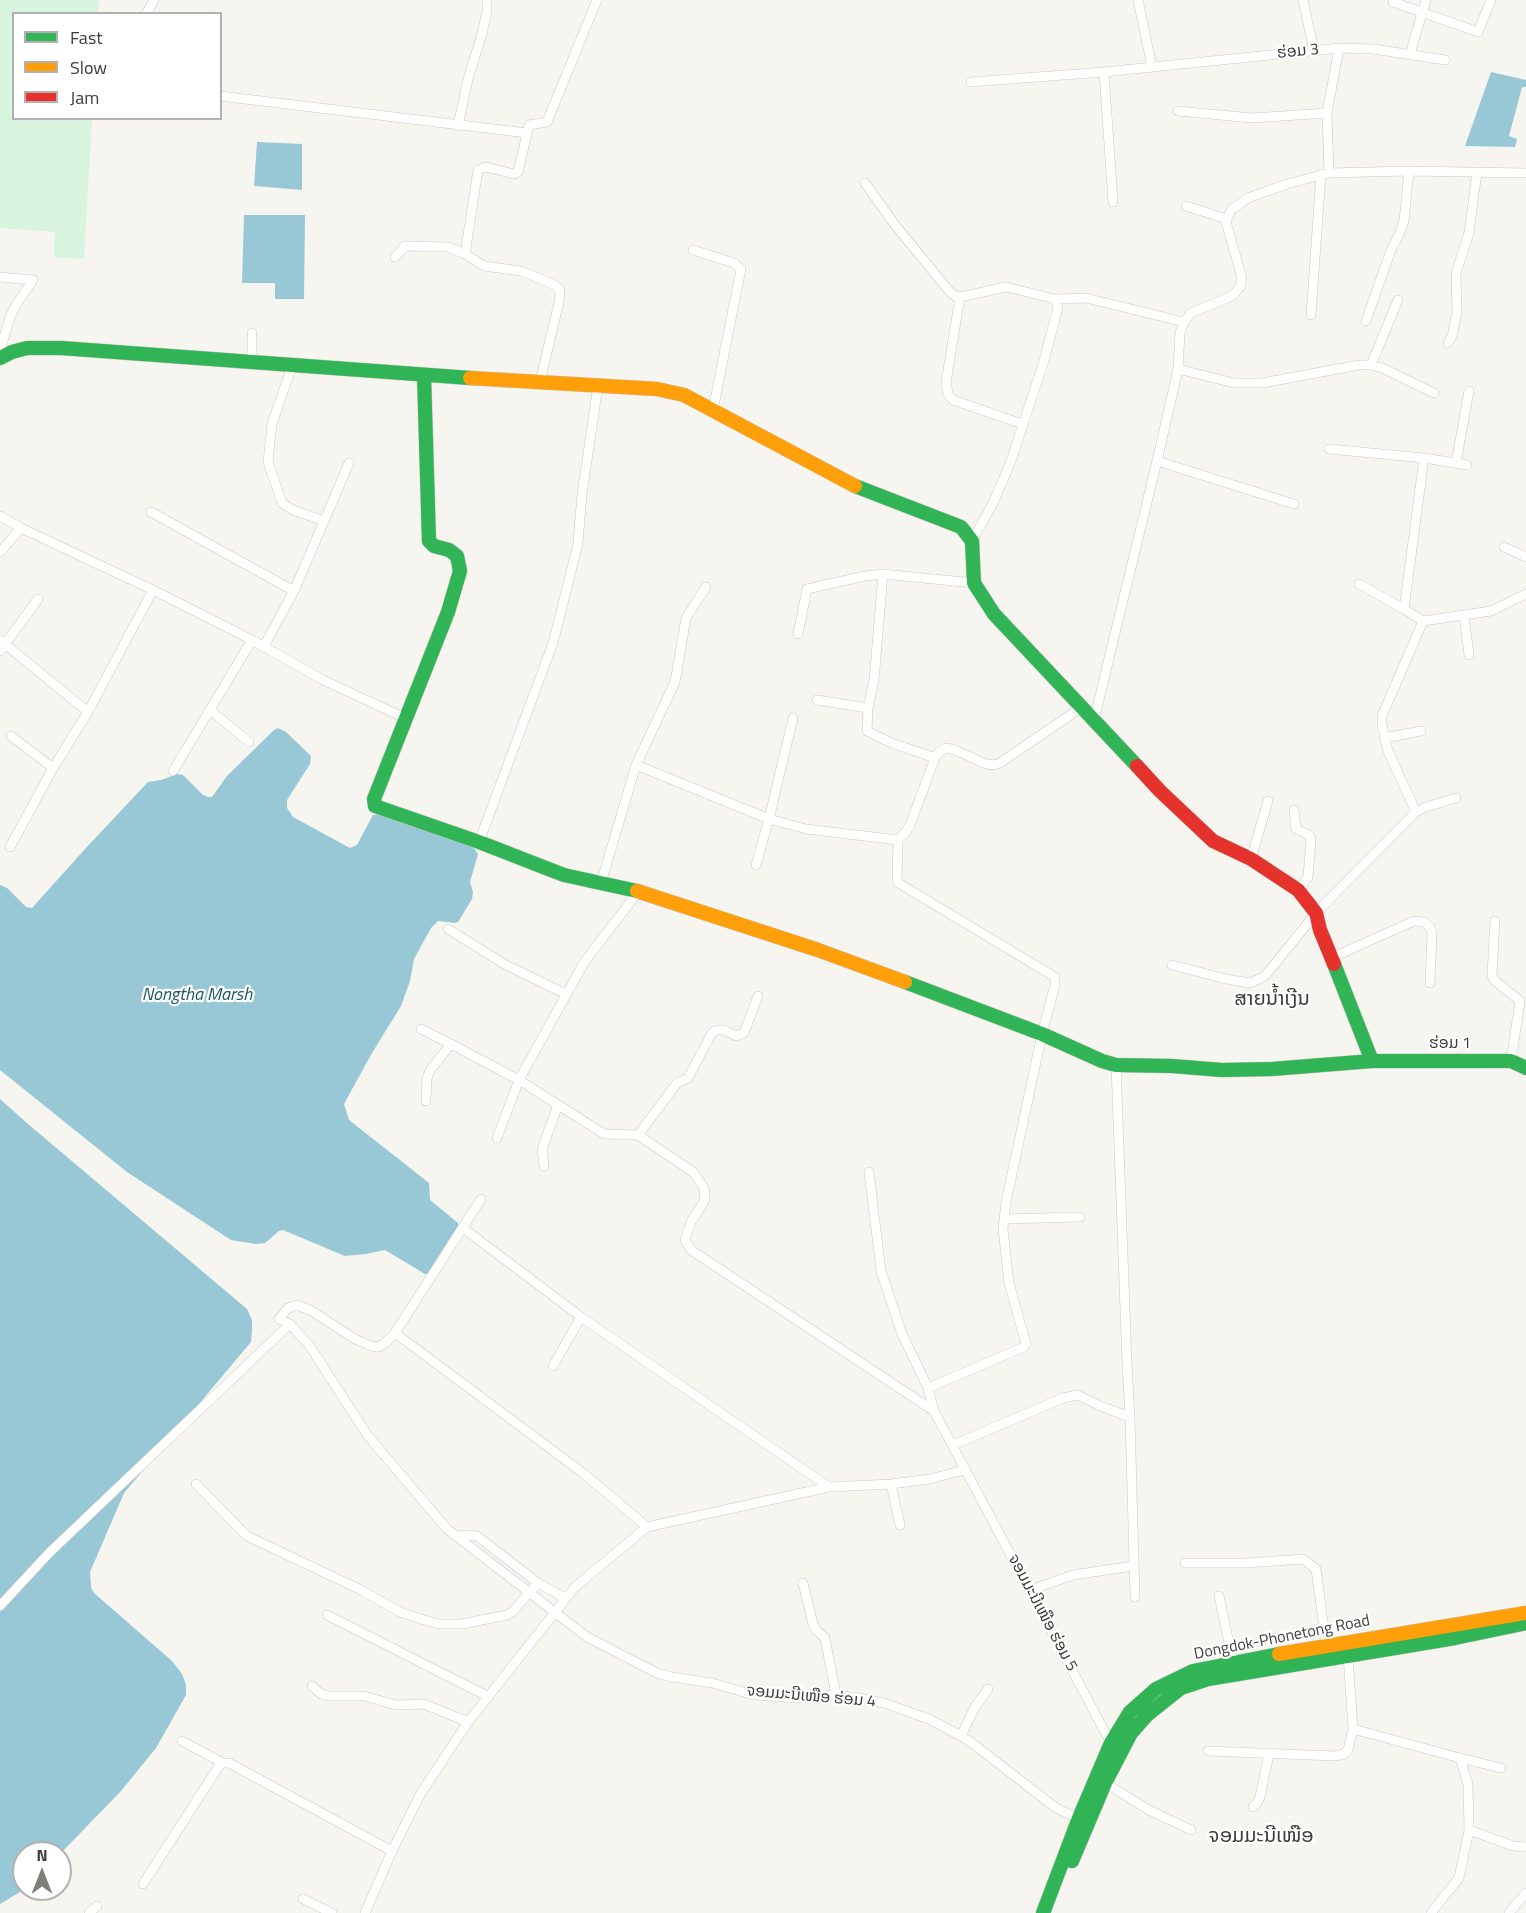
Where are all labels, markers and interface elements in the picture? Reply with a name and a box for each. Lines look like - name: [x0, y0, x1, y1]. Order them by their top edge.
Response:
- legend: [12, 12, 222, 120]
- text: Fast: [70, 24, 103, 51]
- street label: ຮ່ອມ 3: [1276, 40, 1320, 64]
- text: Slow: [70, 54, 107, 81]
- text: Jam: [70, 84, 99, 111]
- water label: Nongtha Marsh: [142, 985, 252, 1007]
- district label: ສາຍນ້ຳເງີນ: [1234, 988, 1310, 1012]
- street label: ຮ່ອມ 1: [1429, 1034, 1471, 1054]
- street label: ຈອມມະນີເໜືອ ຮ່ອມ 5: [1003, 1551, 1081, 1675]
- street label: Dongdok-Phonetong Road: [1192, 1612, 1372, 1664]
- street label: ຈອມມະນີເໜືອ ຮ່ອມ 4: [745, 1682, 877, 1712]
- district label: ຈອມມະນີເໜືອ: [1208, 1825, 1314, 1849]
- north arrow: [12, 1841, 72, 1901]
- text: N: [36, 1843, 48, 1867]

